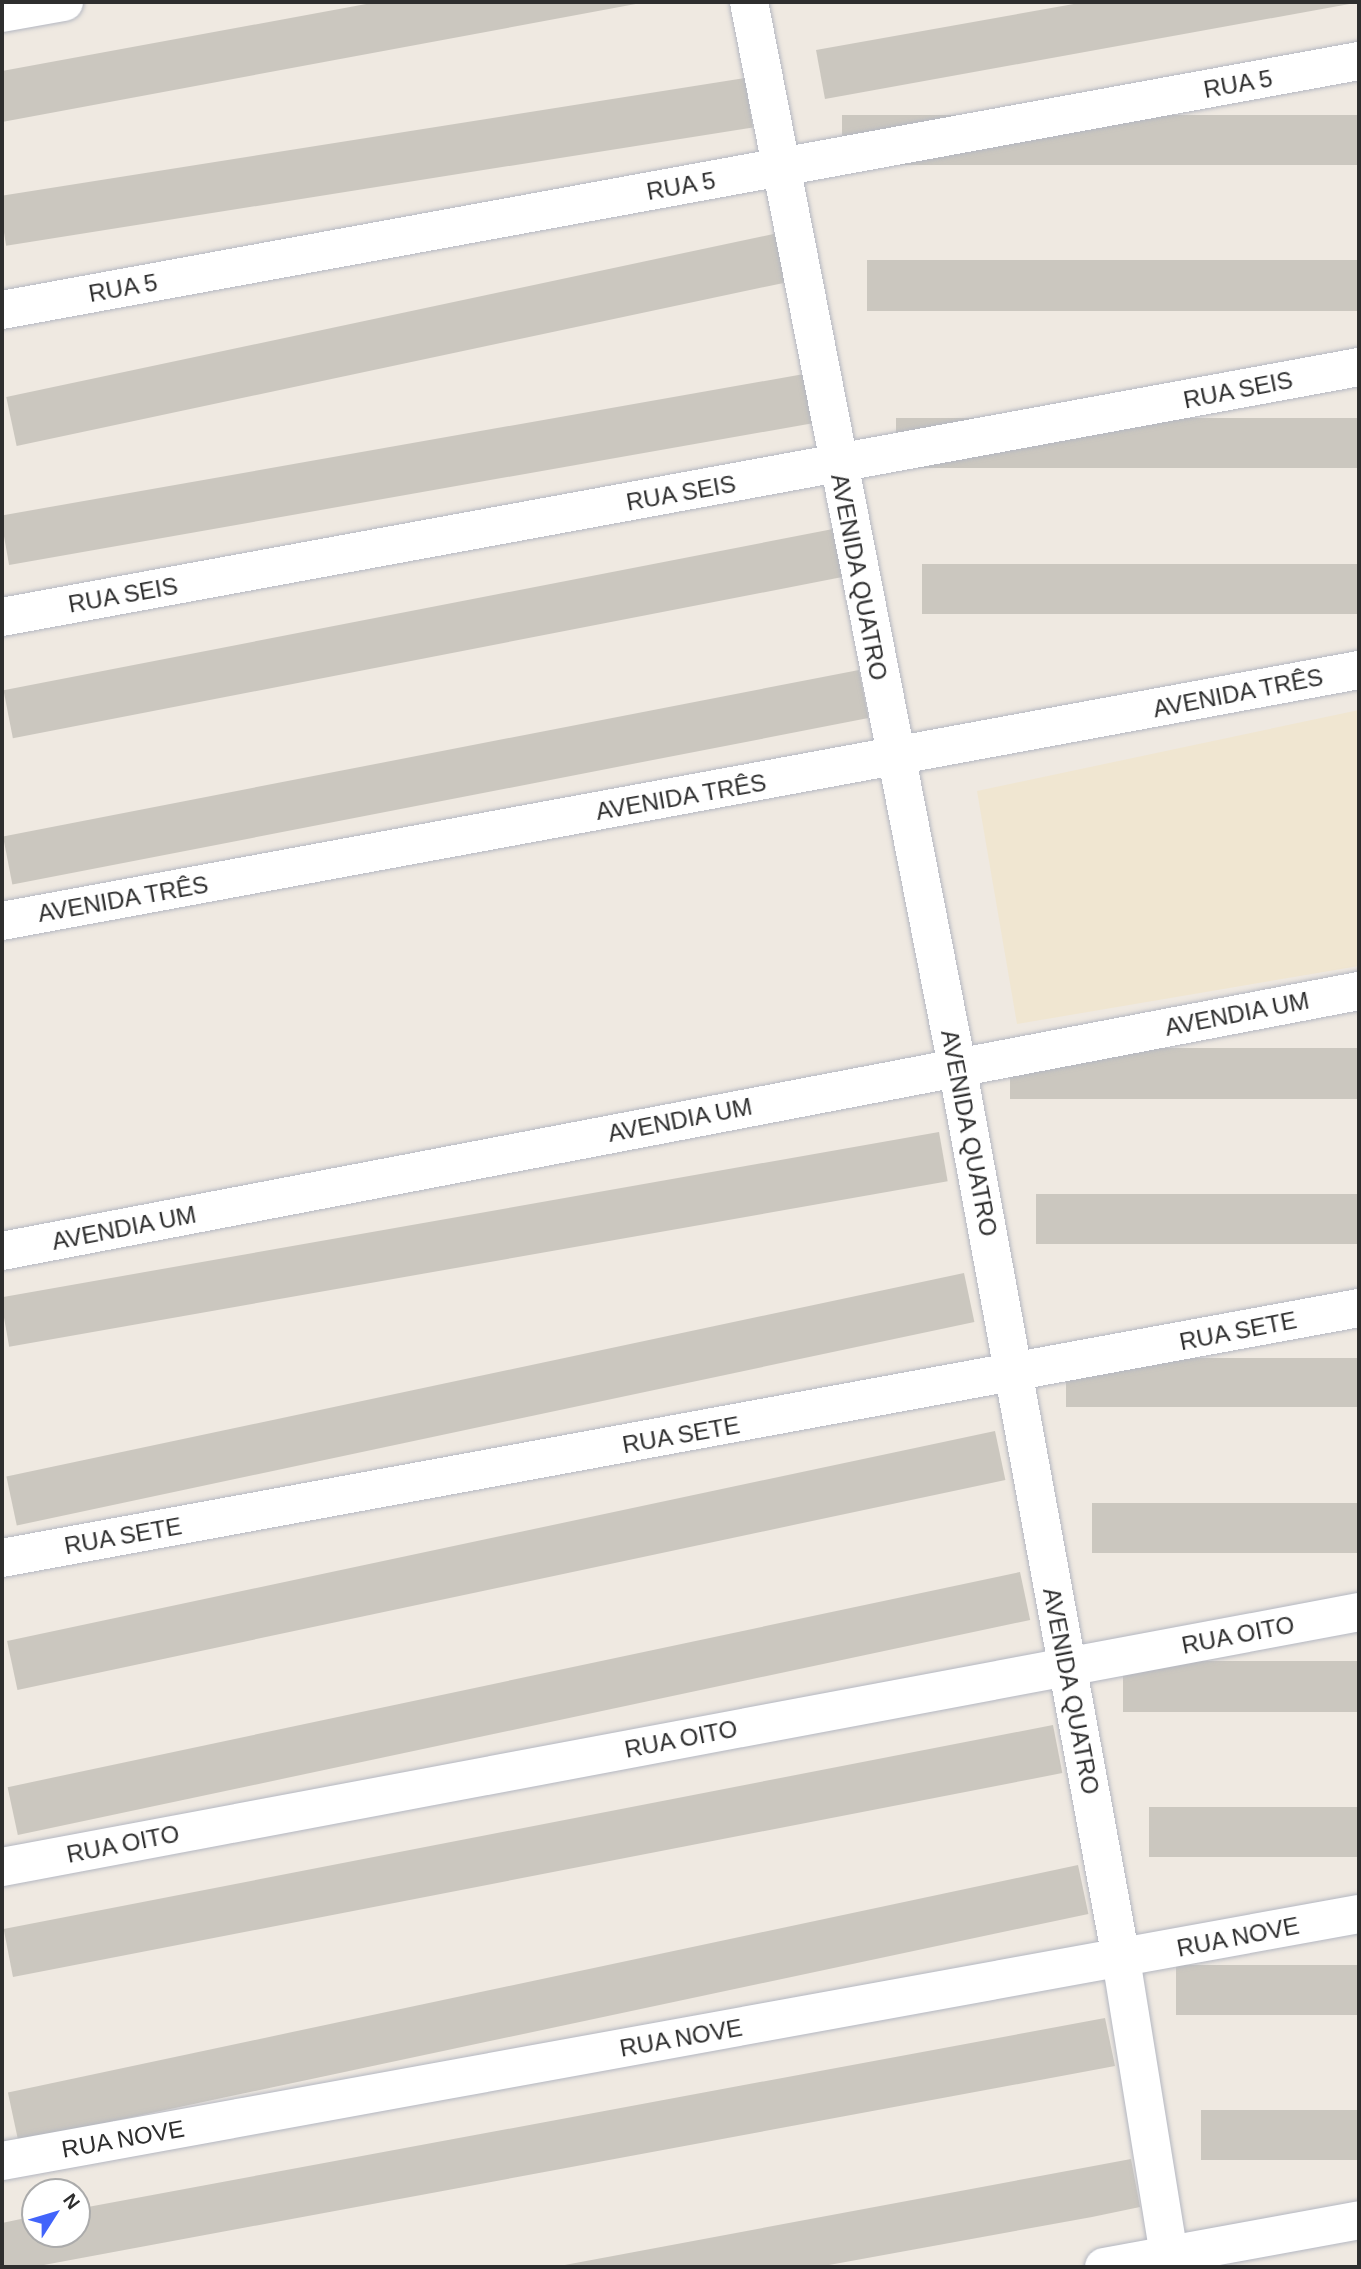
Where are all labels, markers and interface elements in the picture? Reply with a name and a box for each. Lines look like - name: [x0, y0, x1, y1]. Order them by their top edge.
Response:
- street label: RUA 5: [1201, 64, 1275, 104]
- street label: RUA 5: [644, 166, 718, 206]
- street label: RUA 5: [86, 268, 160, 308]
- street label: RUA SEIS: [1180, 365, 1296, 415]
- street label: RUA SEIS: [623, 469, 739, 517]
- street label: AVENIDA QUATRO: [825, 471, 893, 683]
- street label: RUA SEIS: [65, 571, 181, 619]
- street label: AVENIDA TRÊS: [1150, 662, 1326, 724]
- street label: AVENIDA TRÊS: [593, 768, 769, 826]
- street label: AVENIDA TRÊS: [35, 870, 211, 928]
- street label: AVENDIA UM: [1162, 986, 1312, 1042]
- street label: AVENIDA QUATRO: [935, 1027, 1003, 1239]
- street label: AVENDIA UM: [605, 1092, 755, 1148]
- street label: AVENDIA UM: [49, 1200, 199, 1256]
- street label: RUA SETE: [1176, 1305, 1300, 1357]
- street label: RUA SETE: [619, 1410, 743, 1460]
- street label: RUA SETE: [61, 1511, 185, 1561]
- street label: AVENIDA QUATRO: [1037, 1585, 1105, 1797]
- street label: RUA OITO: [1179, 1610, 1297, 1660]
- street label: RUA OITO: [622, 1714, 740, 1764]
- street label: RUA OITO: [64, 1819, 182, 1869]
- street label: RUA NOVE: [1174, 1911, 1302, 1963]
- street label: RUA NOVE: [617, 2013, 745, 2063]
- street label: RUA NOVE: [59, 2114, 187, 2164]
- north arrow: [21, 2178, 91, 2248]
- text: N: [59, 2189, 84, 2213]

